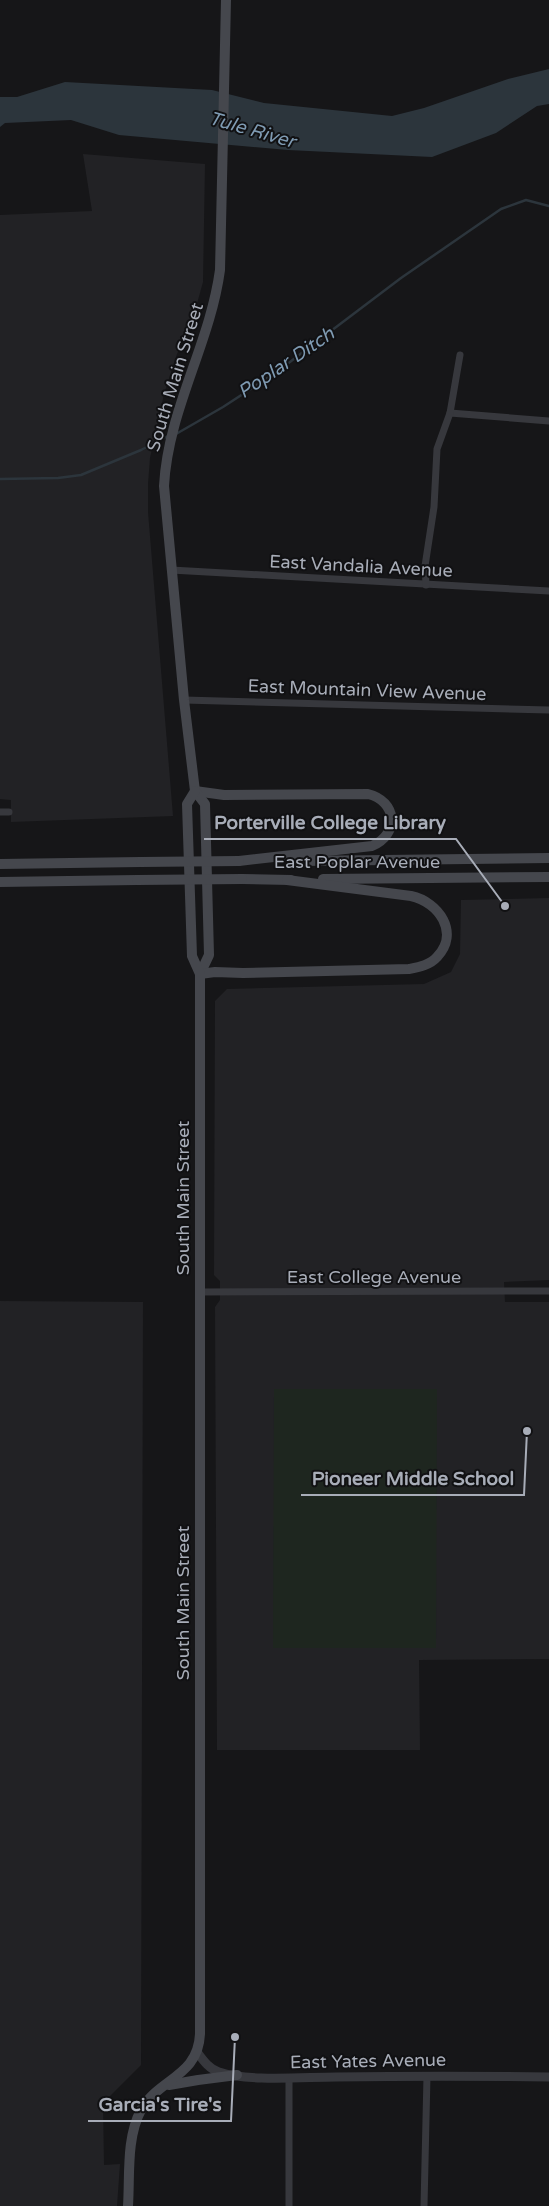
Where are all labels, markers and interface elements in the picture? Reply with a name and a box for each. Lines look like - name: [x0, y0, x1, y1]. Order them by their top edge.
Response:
- water label: Tule River: [206, 107, 300, 154]
- street label: South Main Street: [142, 300, 208, 454]
- water label: Poplar Ditch: [234, 323, 339, 403]
- street label: East Vandalia Avenue: [269, 550, 453, 582]
- street label: East Mountain View Avenue: [247, 675, 487, 705]
- callout: Porterville College Library: [204, 805, 456, 839]
- text: Porterville College Library: [214, 812, 447, 835]
- street label: East Poplar Avenue: [274, 851, 440, 873]
- street label: South Main Street: [172, 1121, 194, 1275]
- street label: East College Avenue: [287, 1266, 461, 1288]
- callout: Pioneer Middle School: [301, 1461, 524, 1495]
- text: Pioneer Middle School: [312, 1468, 514, 1490]
- street label: South Main Street: [172, 1526, 194, 1680]
- street label: East Yates Avenue: [290, 2049, 446, 2073]
- callout: Garcia's Tire's: [88, 2087, 231, 2121]
- text: Garcia's Tire's: [98, 2094, 222, 2116]

